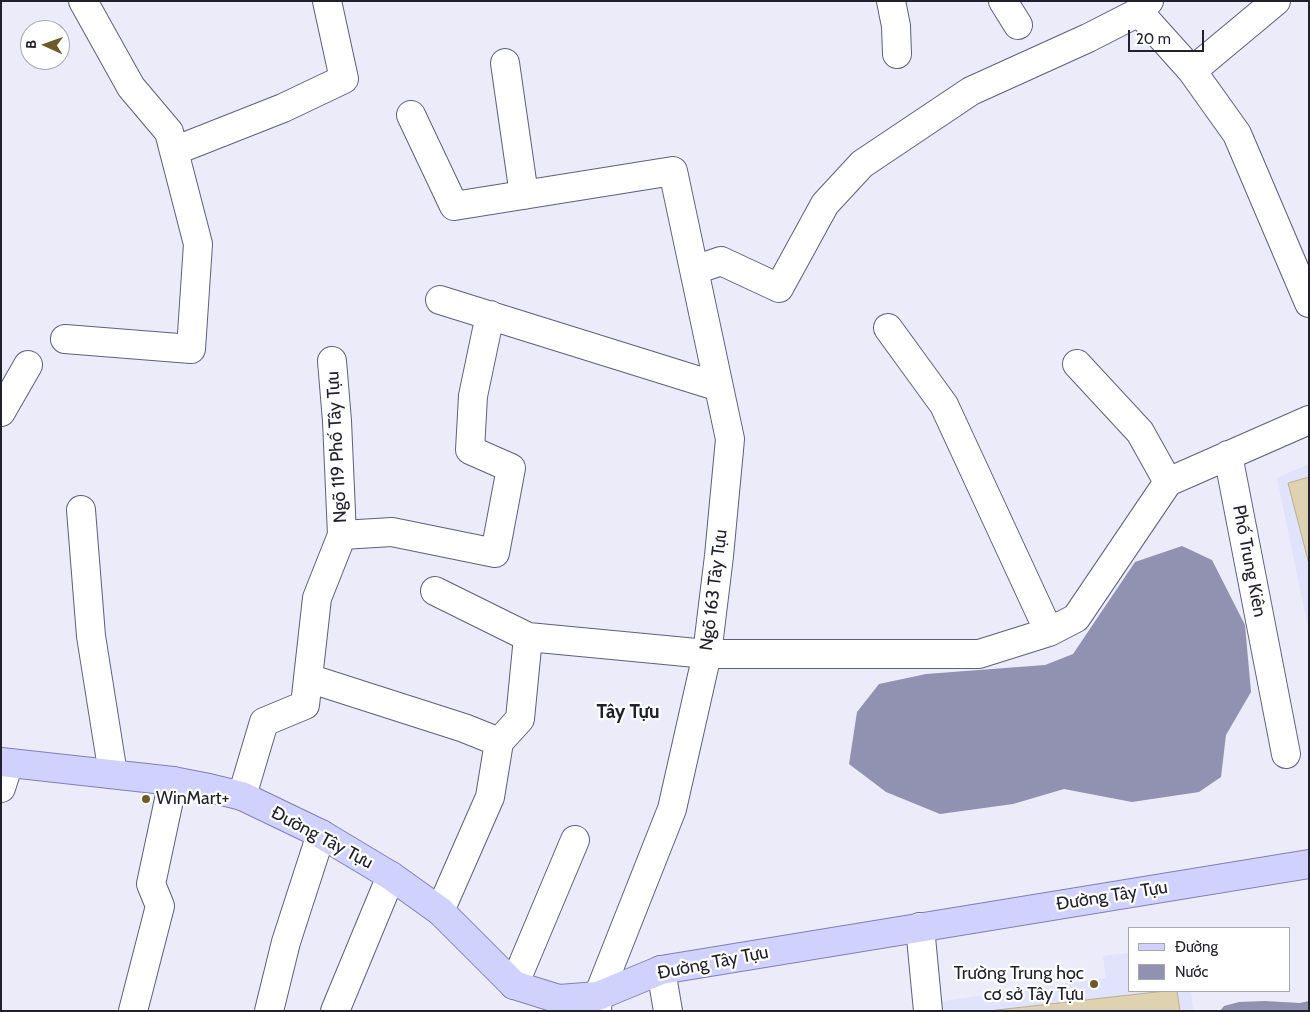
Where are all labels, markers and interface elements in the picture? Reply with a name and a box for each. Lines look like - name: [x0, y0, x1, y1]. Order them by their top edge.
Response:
- north arrow: [20, 20, 70, 70]
- scale bar: [1130, 20, 1206, 52]
- text: 20 m: [1136, 30, 1171, 48]
- text: B: [22, 40, 40, 49]
- street label: Ngõ 119 Phố Tây Tựu: [322, 371, 352, 523]
- street label: Phố Trung Kiên: [1228, 503, 1270, 619]
- street label: Ngõ 163 Tây Tựu: [696, 528, 732, 652]
- district label: Tây Tựu: [596, 701, 660, 723]
- place label: WinMart+: [156, 788, 229, 810]
- marker: WinMart+: [140, 793, 152, 805]
- street label: Đường Tây Tựu: [267, 802, 377, 874]
- street label: Đường Tây Tựu: [1055, 877, 1169, 915]
- legend: [1128, 927, 1290, 992]
- text: Đường: [1175, 938, 1218, 956]
- street label: Đường Tây Tựu: [656, 942, 770, 984]
- place label: Trường Trung học cơ sở Tây Tựu: [954, 963, 1084, 1006]
- text: Nước: [1175, 963, 1208, 981]
- marker: Trường Trung học cơ sở Tây Tựu: [1088, 978, 1100, 990]

